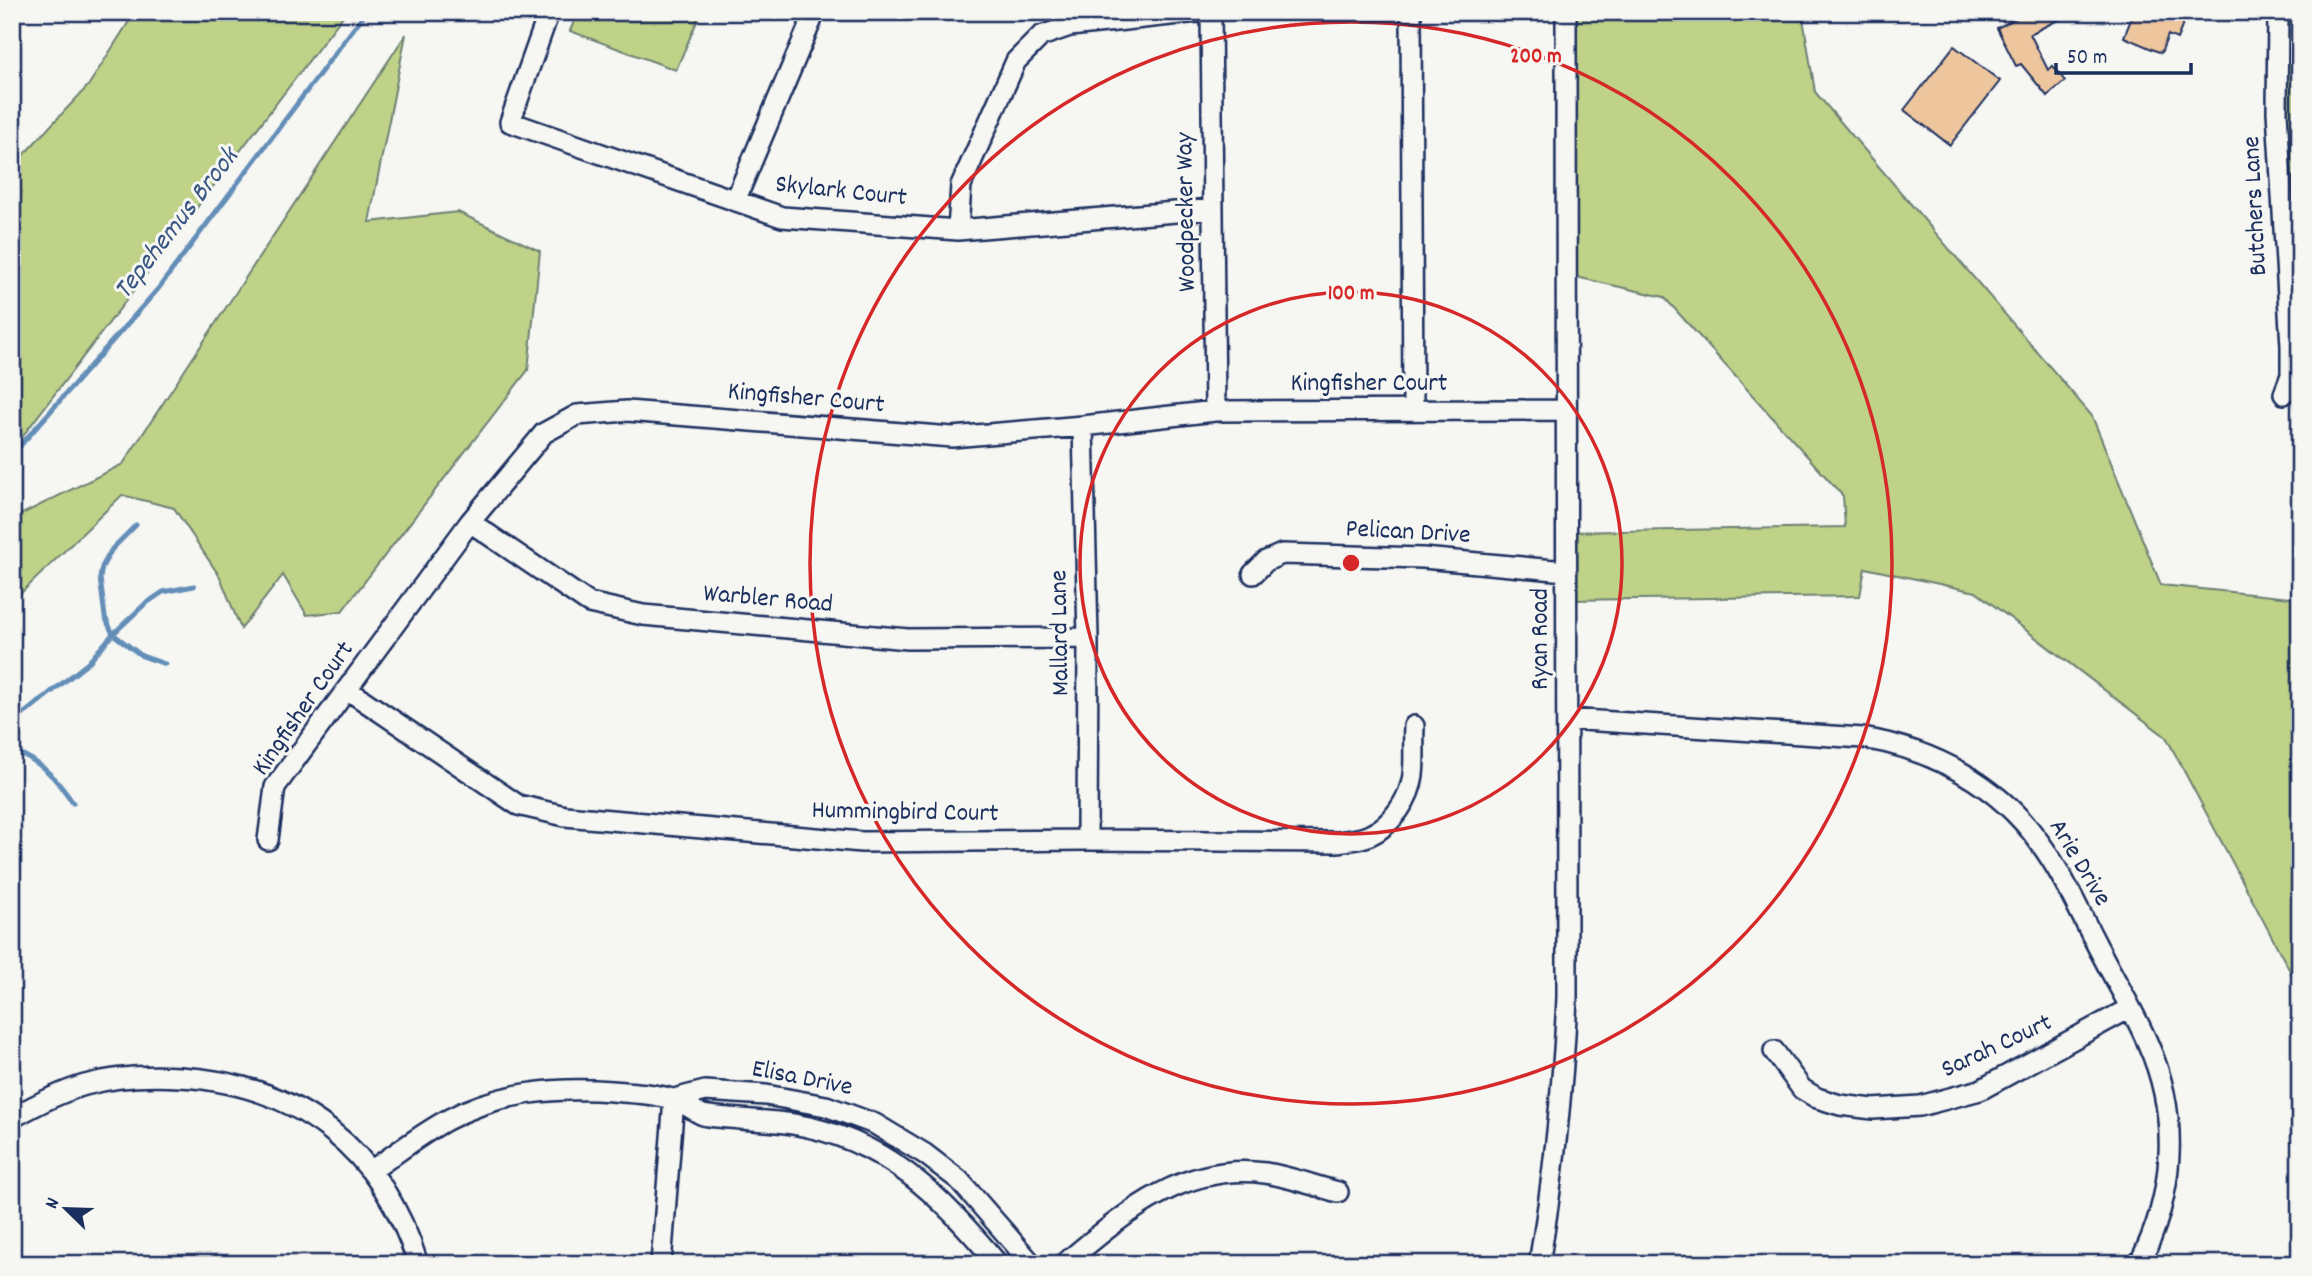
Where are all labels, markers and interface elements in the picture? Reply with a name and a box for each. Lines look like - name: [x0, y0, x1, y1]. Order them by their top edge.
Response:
- scale bar: [2056, 32, 2191, 76]
- text: 200 m: [1510, 43, 1562, 73]
- text: 50 m: [2067, 44, 2107, 74]
- street label: Woodpecker Way: [1167, 131, 1207, 292]
- street label: Butchers Lane: [2234, 135, 2278, 277]
- water label: Tepehemus Brook: [106, 138, 252, 310]
- street label: Skylark Court: [773, 167, 909, 217]
- text: 100 m: [1328, 280, 1374, 310]
- street label: Kingfisher Court: [1291, 366, 1448, 403]
- street label: Kingfisher Court: [726, 374, 886, 424]
- street label: Pelican Drive: [1345, 511, 1471, 555]
- centre of rings: [1339, 551, 1363, 575]
- street label: Mallard Lane: [1041, 570, 1081, 696]
- street label: Warbler Road: [702, 576, 834, 624]
- street label: Ryan Road: [1523, 588, 1560, 690]
- street label: Kingfisher Court: [244, 634, 364, 784]
- street label: Hummingbird Court: [811, 793, 999, 833]
- street label: Arie Drive: [2038, 812, 2120, 914]
- street label: Sarah Court: [1936, 1005, 2059, 1089]
- street label: Elisa Drive: [748, 1051, 856, 1107]
- north arrow: [32, 1174, 102, 1244]
- text: N: [39, 1194, 68, 1213]

